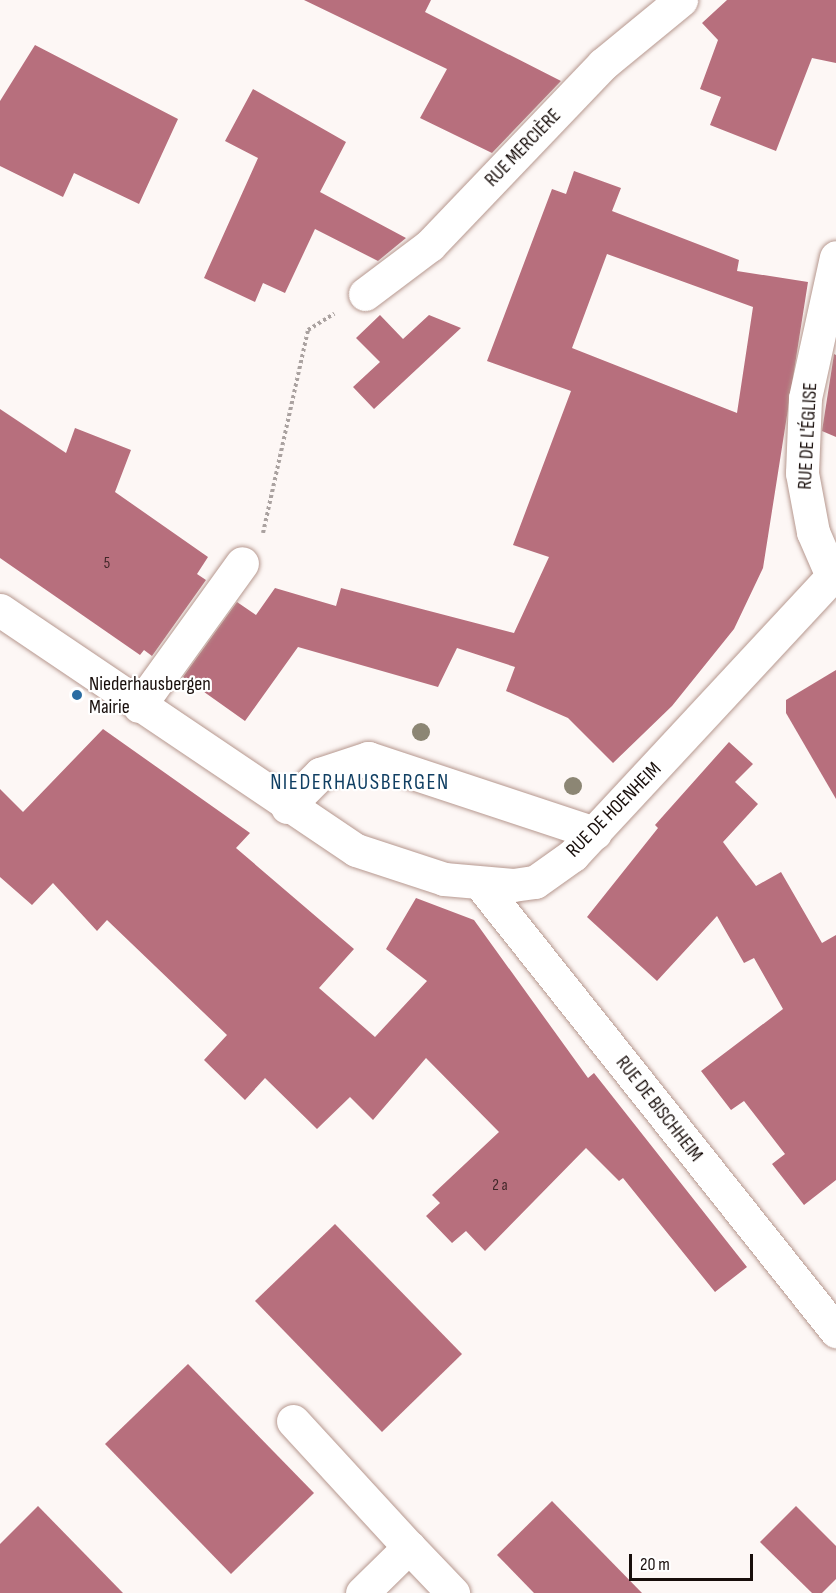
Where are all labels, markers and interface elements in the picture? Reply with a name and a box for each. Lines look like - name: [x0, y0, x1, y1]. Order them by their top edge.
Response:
- street label: RUE MERCIÈRE: [480, 104, 566, 192]
- street label: RUE DE L'ÉGLISE: [793, 382, 823, 490]
- house number: 5: [104, 554, 110, 574]
- place label: Niederhausbergen Mairie: [89, 672, 211, 719]
- marker: Niederhausbergen Mairie: [70, 688, 84, 702]
- street label: RUE DE HOENHEIM: [562, 758, 666, 862]
- district label: NIEDERHAUSBERGEN: [270, 770, 450, 796]
- street label: RUE DE BISCHHEIM: [610, 1051, 708, 1167]
- house number: 2 a: [492, 1176, 508, 1196]
- scale bar: [632, 1542, 756, 1580]
- text: 20 m: [640, 1554, 670, 1575]

